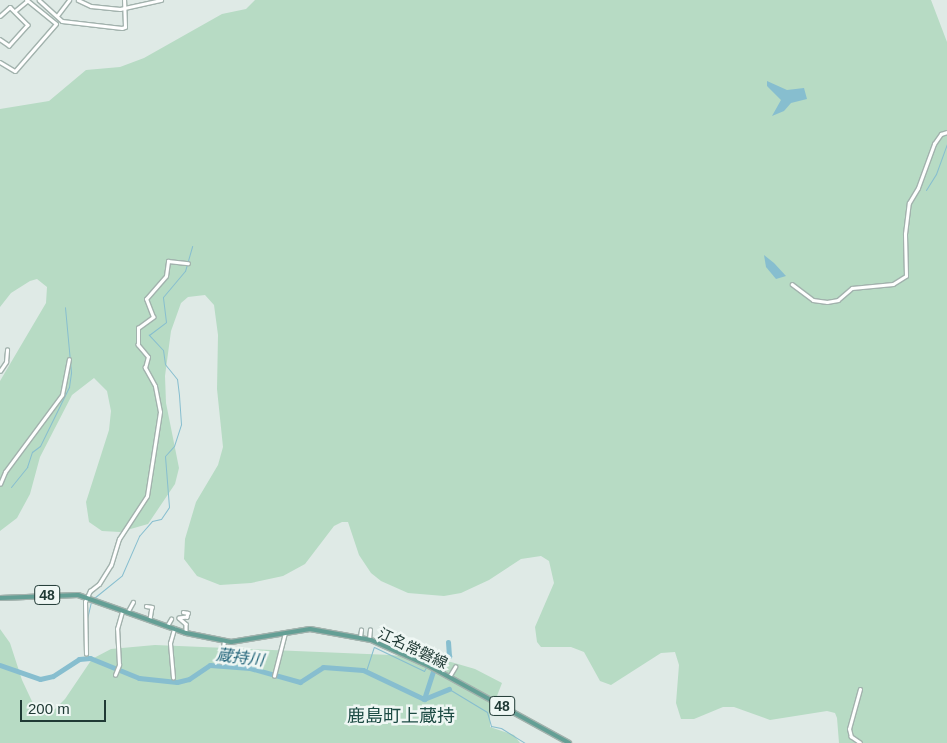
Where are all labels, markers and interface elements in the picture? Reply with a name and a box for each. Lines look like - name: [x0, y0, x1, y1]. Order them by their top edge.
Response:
- road number: 48: [33, 584, 61, 606]
- street label: 江名常磐線: [375, 624, 451, 672]
- water label: 蔵持川: [215, 646, 265, 670]
- scale bar: [22, 690, 109, 722]
- road number: 48: [488, 694, 516, 718]
- text: 200 m: [28, 700, 70, 717]
- district label: 鹿島町上蔵持: [347, 705, 455, 727]

